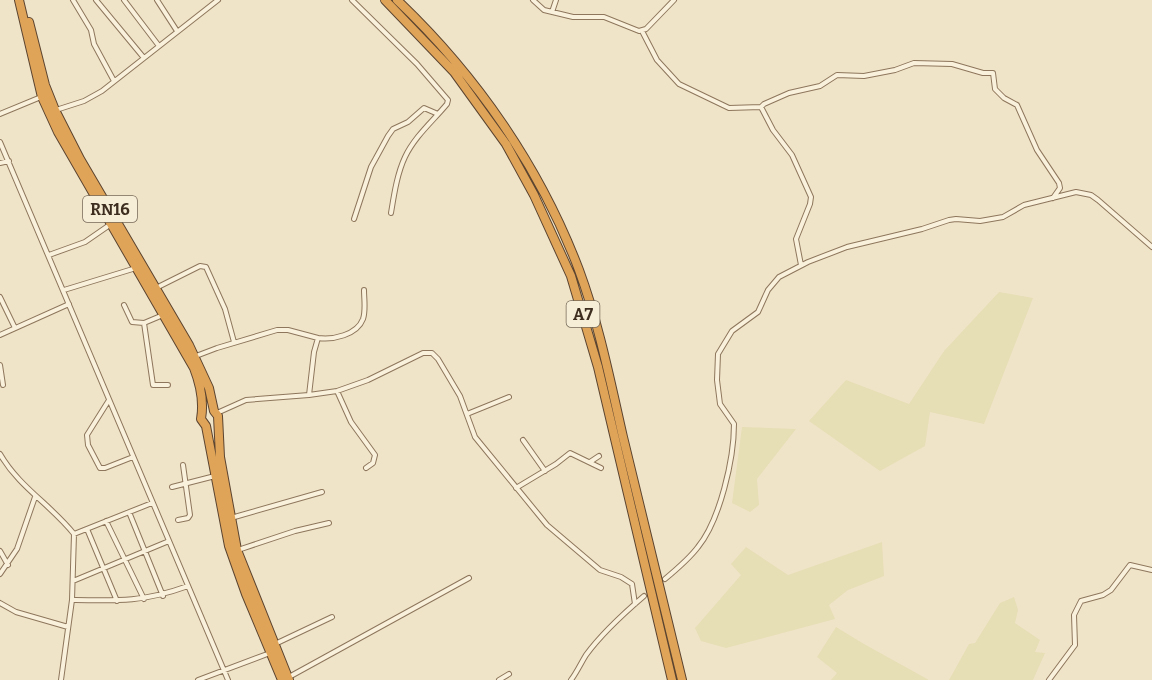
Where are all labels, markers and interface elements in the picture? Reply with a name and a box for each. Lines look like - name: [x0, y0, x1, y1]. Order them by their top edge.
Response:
- road number: RN16: [83, 196, 137, 222]
- road number: A7: [566, 301, 600, 327]

